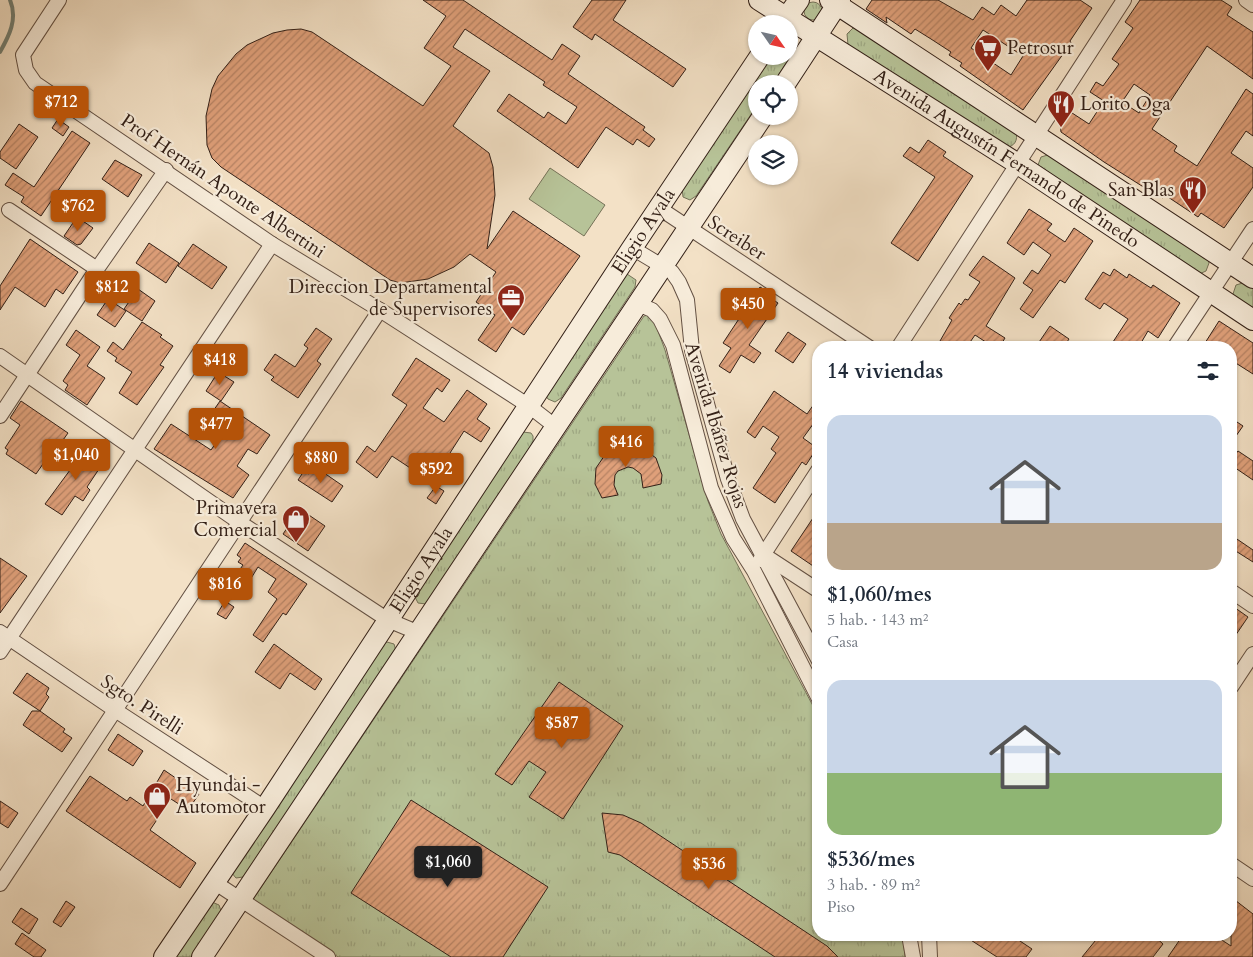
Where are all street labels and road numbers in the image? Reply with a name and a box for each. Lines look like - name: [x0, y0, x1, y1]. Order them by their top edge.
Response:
- street label: Avenida Augustín Fernando de Pinedo: [869, 63, 1145, 254]
- street label: Prof Hernán Aponte Albertini: [116, 108, 330, 264]
- street label: Eligio Ayala: [605, 183, 681, 279]
- street label: Screiber: [703, 209, 771, 267]
- street label: Avenida Ibáñez Rojas: [678, 339, 754, 511]
- street label: Eligio Ayala: [383, 521, 459, 618]
- street label: Sgto. Pirelli: [96, 669, 188, 741]

